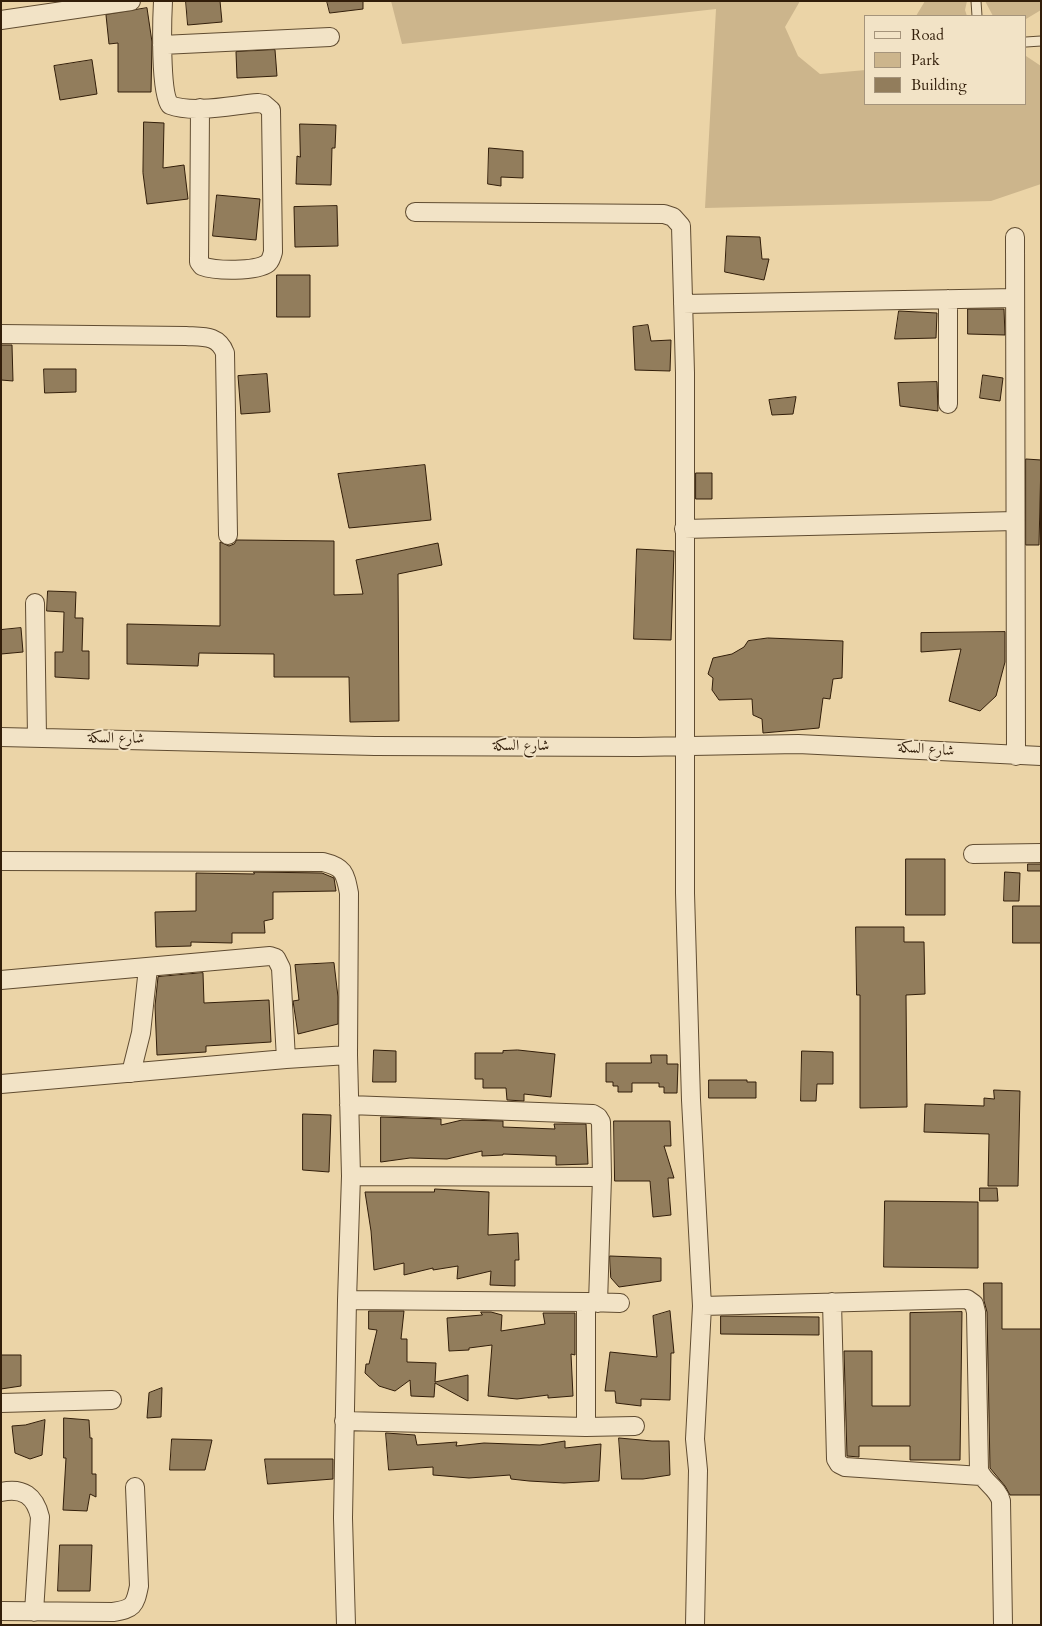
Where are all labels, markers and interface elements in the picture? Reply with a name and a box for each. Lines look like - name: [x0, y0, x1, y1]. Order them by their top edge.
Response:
- legend: [864, 15, 1027, 105]
- text: Road: [911, 25, 944, 45]
- text: Park: [911, 50, 940, 70]
- text: Building: [911, 75, 967, 95]
- street label: شارع السكة: [88, 730, 144, 748]
- street label: شارع السكة: [493, 738, 549, 756]
- street label: شارع السكة: [897, 739, 955, 761]

